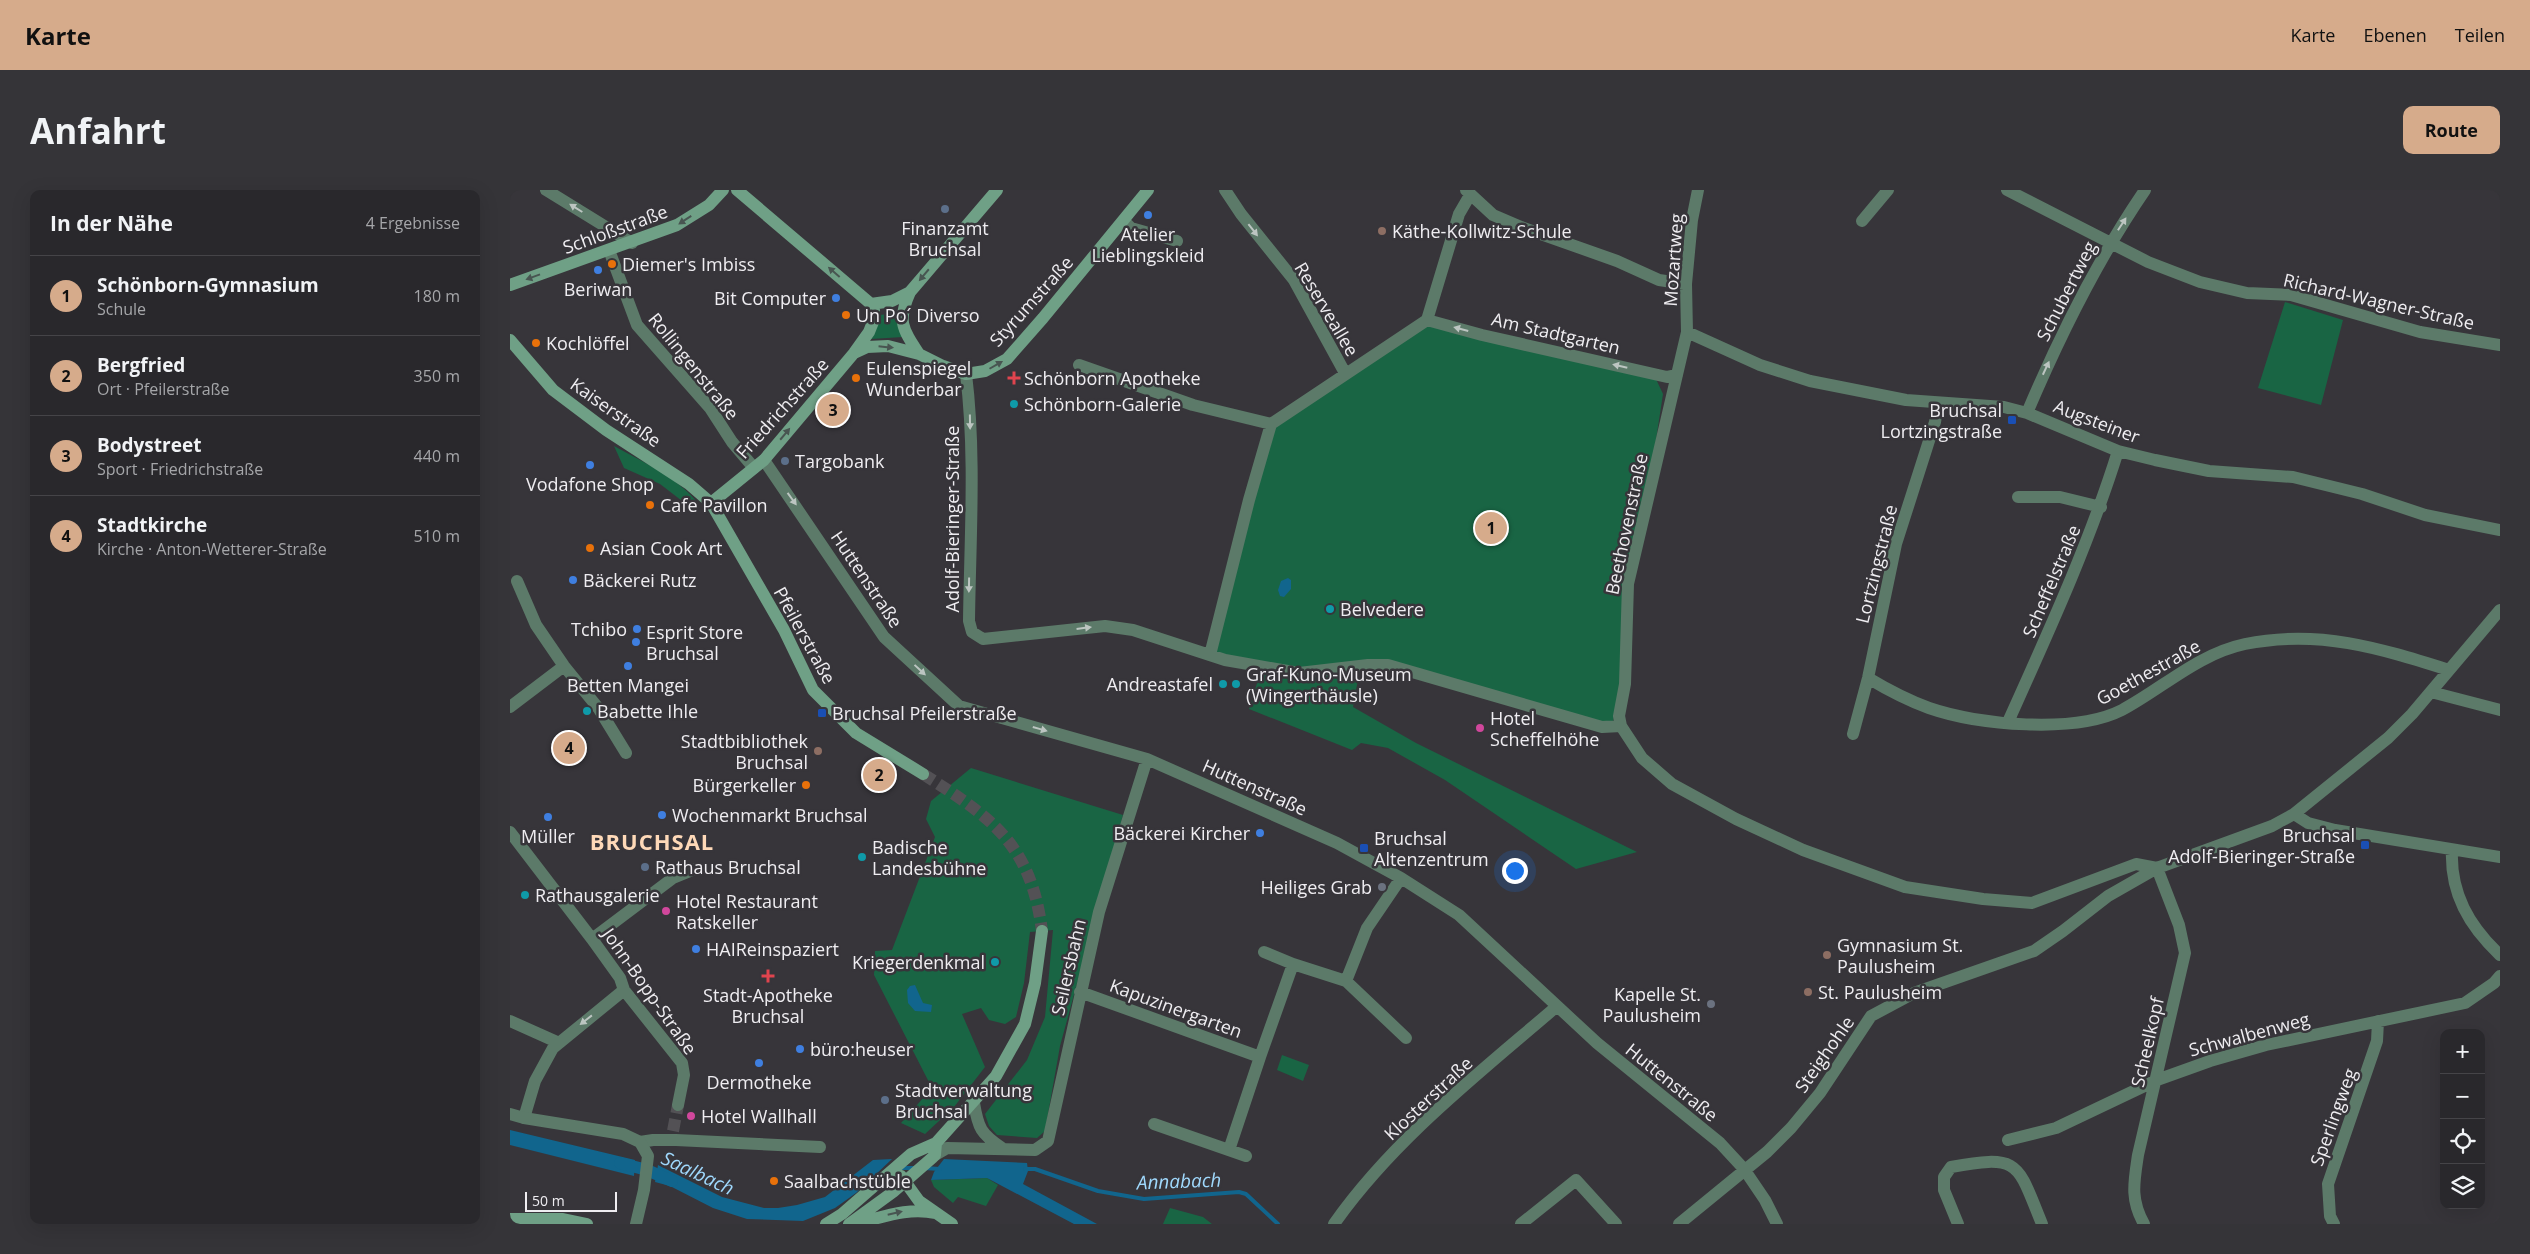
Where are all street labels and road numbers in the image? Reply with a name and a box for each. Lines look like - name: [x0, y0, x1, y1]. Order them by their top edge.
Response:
- street label: Schloßstraße: [559, 199, 671, 259]
- street label: Mozartweg: [1658, 213, 1688, 307]
- street label: Schubertweg: [2030, 237, 2102, 345]
- street label: Styrumstraße: [984, 251, 1078, 351]
- street label: Reserveallee: [1290, 258, 1364, 360]
- street label: Richard-Wagner-Straße: [2281, 267, 2477, 335]
- street label: Rollingenstraße: [643, 307, 745, 425]
- street label: Am Stadtgarten: [1489, 307, 1623, 359]
- street label: Friedrichstraße: [730, 353, 834, 463]
- street label: Kaiserstraße: [566, 372, 666, 452]
- street label: Augsteiner: [2051, 394, 2144, 449]
- street label: Adolf-Bieringer-Straße: [940, 426, 964, 612]
- street label: Beethovenstraße: [1599, 451, 1653, 597]
- street label: Lortzingstraße: [1850, 502, 1902, 626]
- street label: Scheffelstraße: [2016, 521, 2086, 641]
- street label: Huttenstraße: [826, 526, 908, 632]
- street label: Pfeilerstraße: [769, 582, 841, 688]
- street label: Goethestraße: [2092, 634, 2204, 710]
- street label: Huttenstraße: [1199, 753, 1311, 821]
- street label: Seilersbahn: [1045, 916, 1091, 1018]
- street label: John-Bopp-Straße: [596, 922, 702, 1059]
- street label: Kapuzinergarten: [1106, 973, 1246, 1043]
- street label: Scheelkopf: [2125, 994, 2169, 1089]
- street label: Schwalbenweg: [2186, 1006, 2312, 1062]
- street label: Steighohle: [1789, 1011, 1859, 1097]
- street label: Huttenstraße: [1621, 1037, 1723, 1127]
- street label: Klosterstraße: [1379, 1051, 1477, 1145]
- street label: Sperlingweg: [2304, 1065, 2362, 1169]

